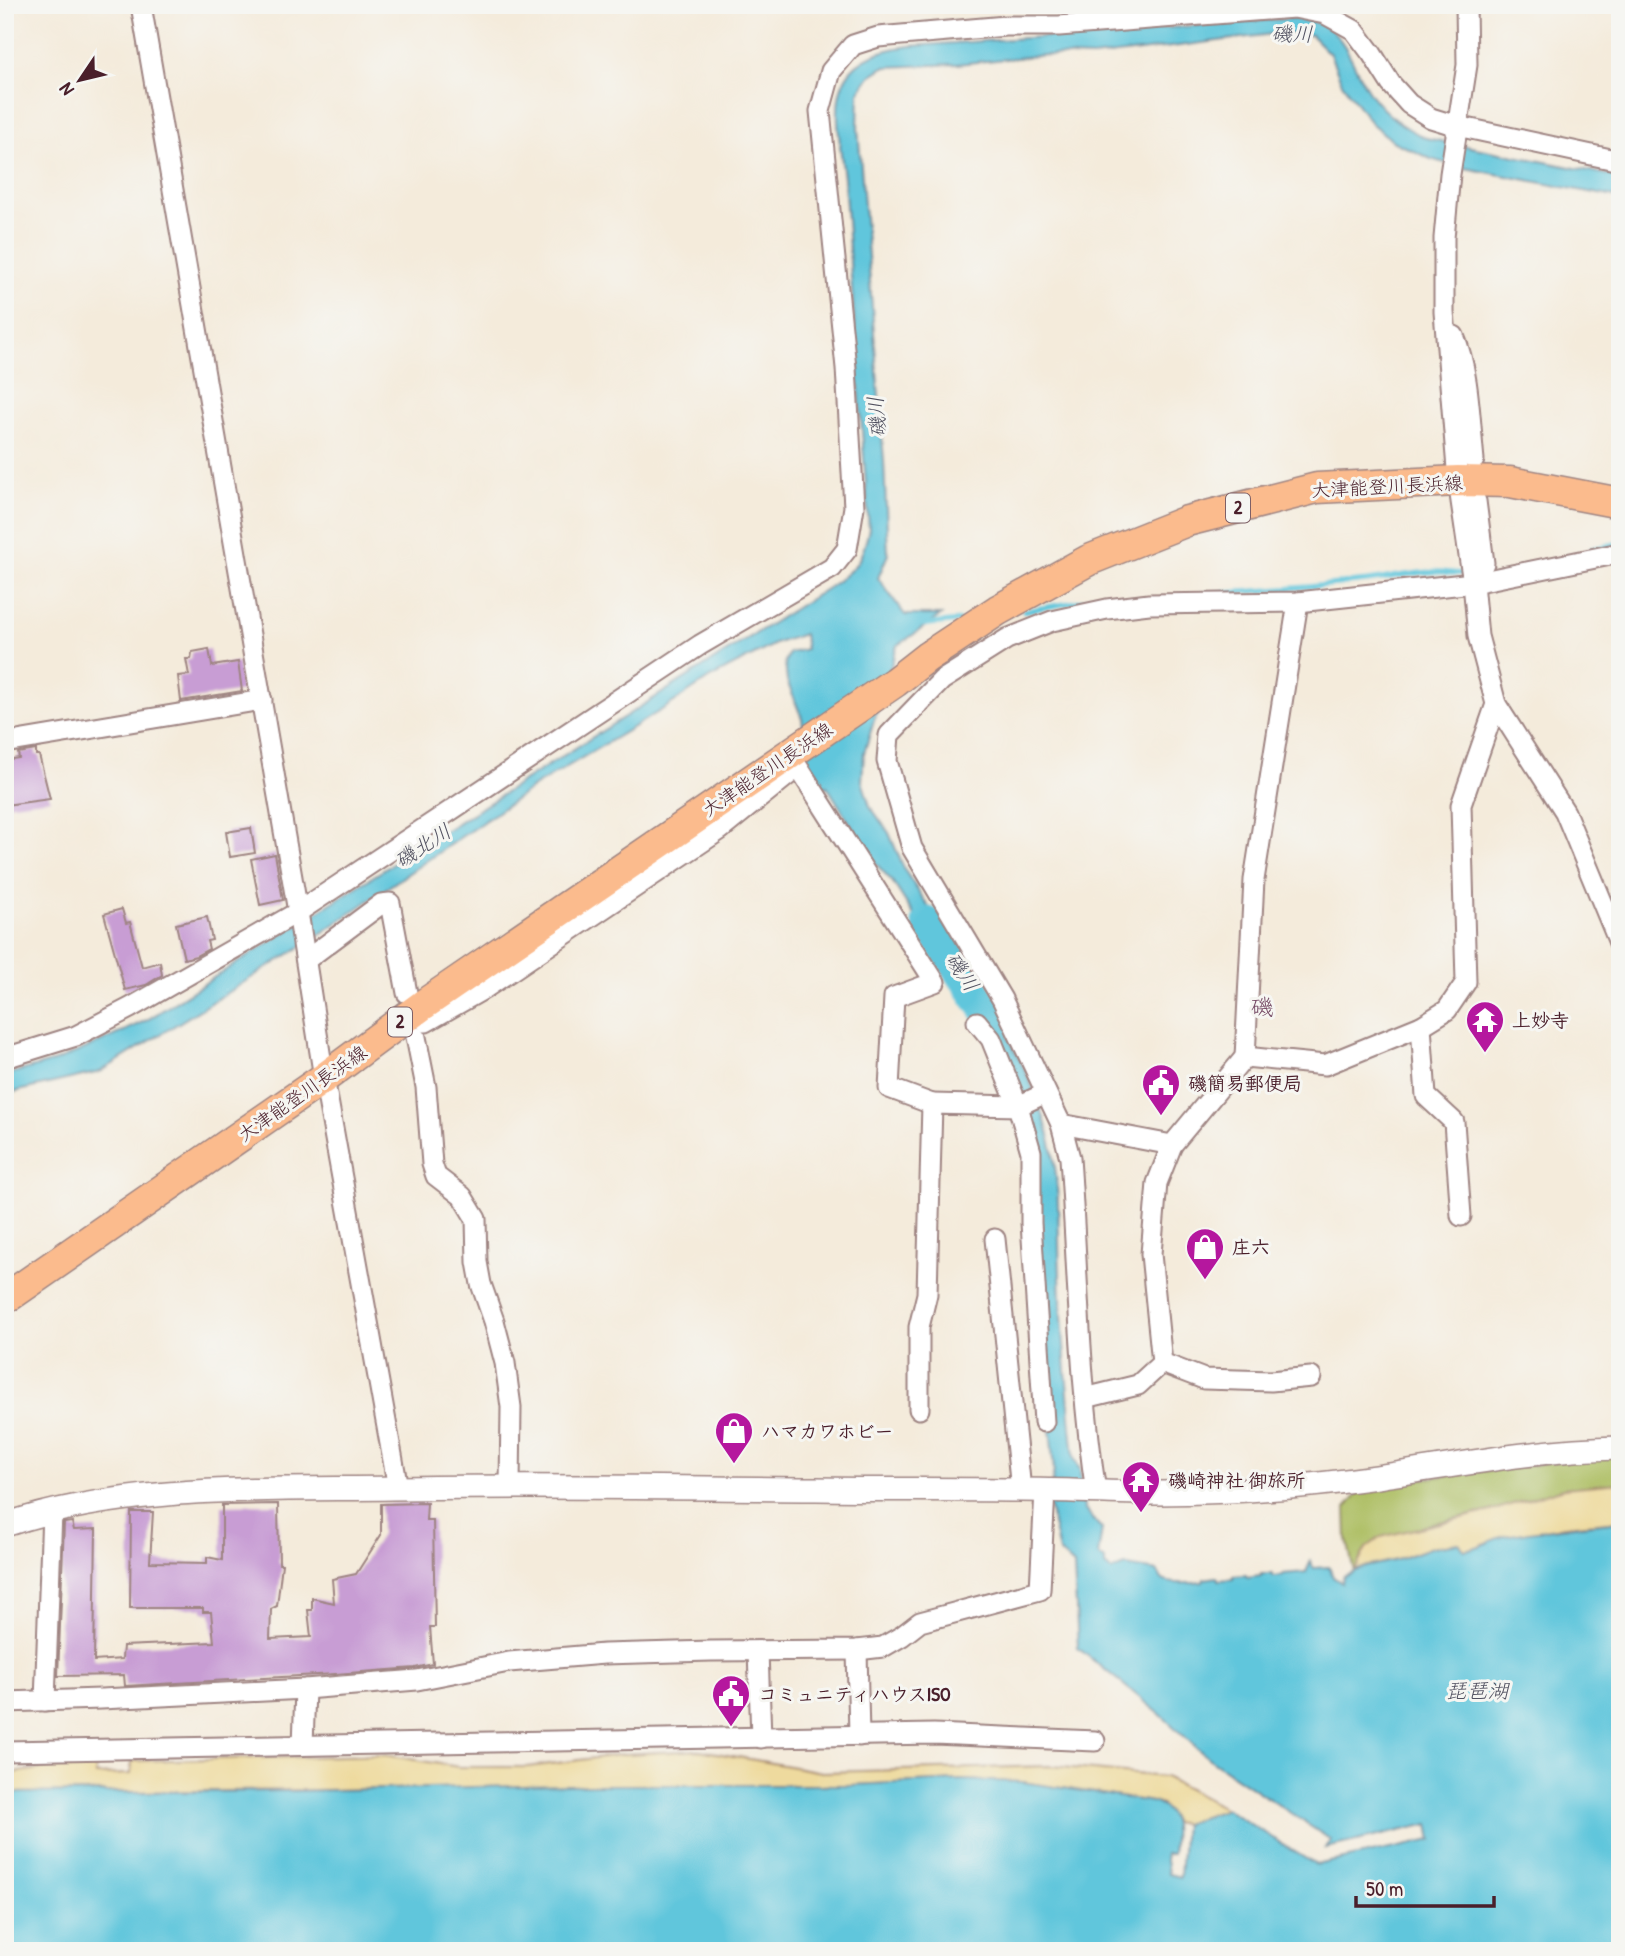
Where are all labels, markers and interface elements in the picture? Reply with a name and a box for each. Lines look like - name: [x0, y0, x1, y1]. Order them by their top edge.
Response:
- water label: 磯川: [1271, 19, 1313, 48]
- north arrow: [46, 46, 116, 116]
- text: N: [53, 78, 80, 101]
- water label: 磯川: [860, 395, 893, 439]
- street label: 大津能登川長浜線: [1310, 469, 1464, 503]
- road number: 2: [1226, 494, 1250, 522]
- street label: 大津能登川長浜線: [697, 716, 837, 822]
- water label: 磯北川: [388, 816, 457, 875]
- water label: 磯川: [939, 946, 986, 997]
- district label: 磯: [1251, 991, 1274, 1022]
- temple icon: 上妙寺: [1464, 999, 1506, 1054]
- road number: 2: [388, 1007, 412, 1036]
- place label: 上妙寺: [1512, 1007, 1569, 1033]
- street label: 大津能登川長浜線: [232, 1039, 372, 1147]
- public building icon: 磯簡易郵便局: [1140, 1062, 1182, 1117]
- place label: 磯簡易郵便局: [1188, 1070, 1302, 1096]
- shop icon: 庄六: [1184, 1226, 1226, 1281]
- place label: 庄六: [1232, 1234, 1270, 1260]
- shop icon: ハマカワホビー: [713, 1410, 755, 1465]
- place label: ハマカワホビー: [761, 1418, 893, 1444]
- temple icon: 磯崎神社 御旅所: [1120, 1459, 1162, 1514]
- place label: 磯崎神社 御旅所: [1168, 1467, 1305, 1493]
- public building icon: コミュニティハウスISO: [710, 1673, 752, 1728]
- water label: 琵琶湖: [1446, 1676, 1510, 1705]
- place label: コミュニティハウスISO: [758, 1681, 951, 1707]
- scale bar: [1356, 1865, 1494, 1909]
- text: 50 m: [1366, 1874, 1403, 1903]

